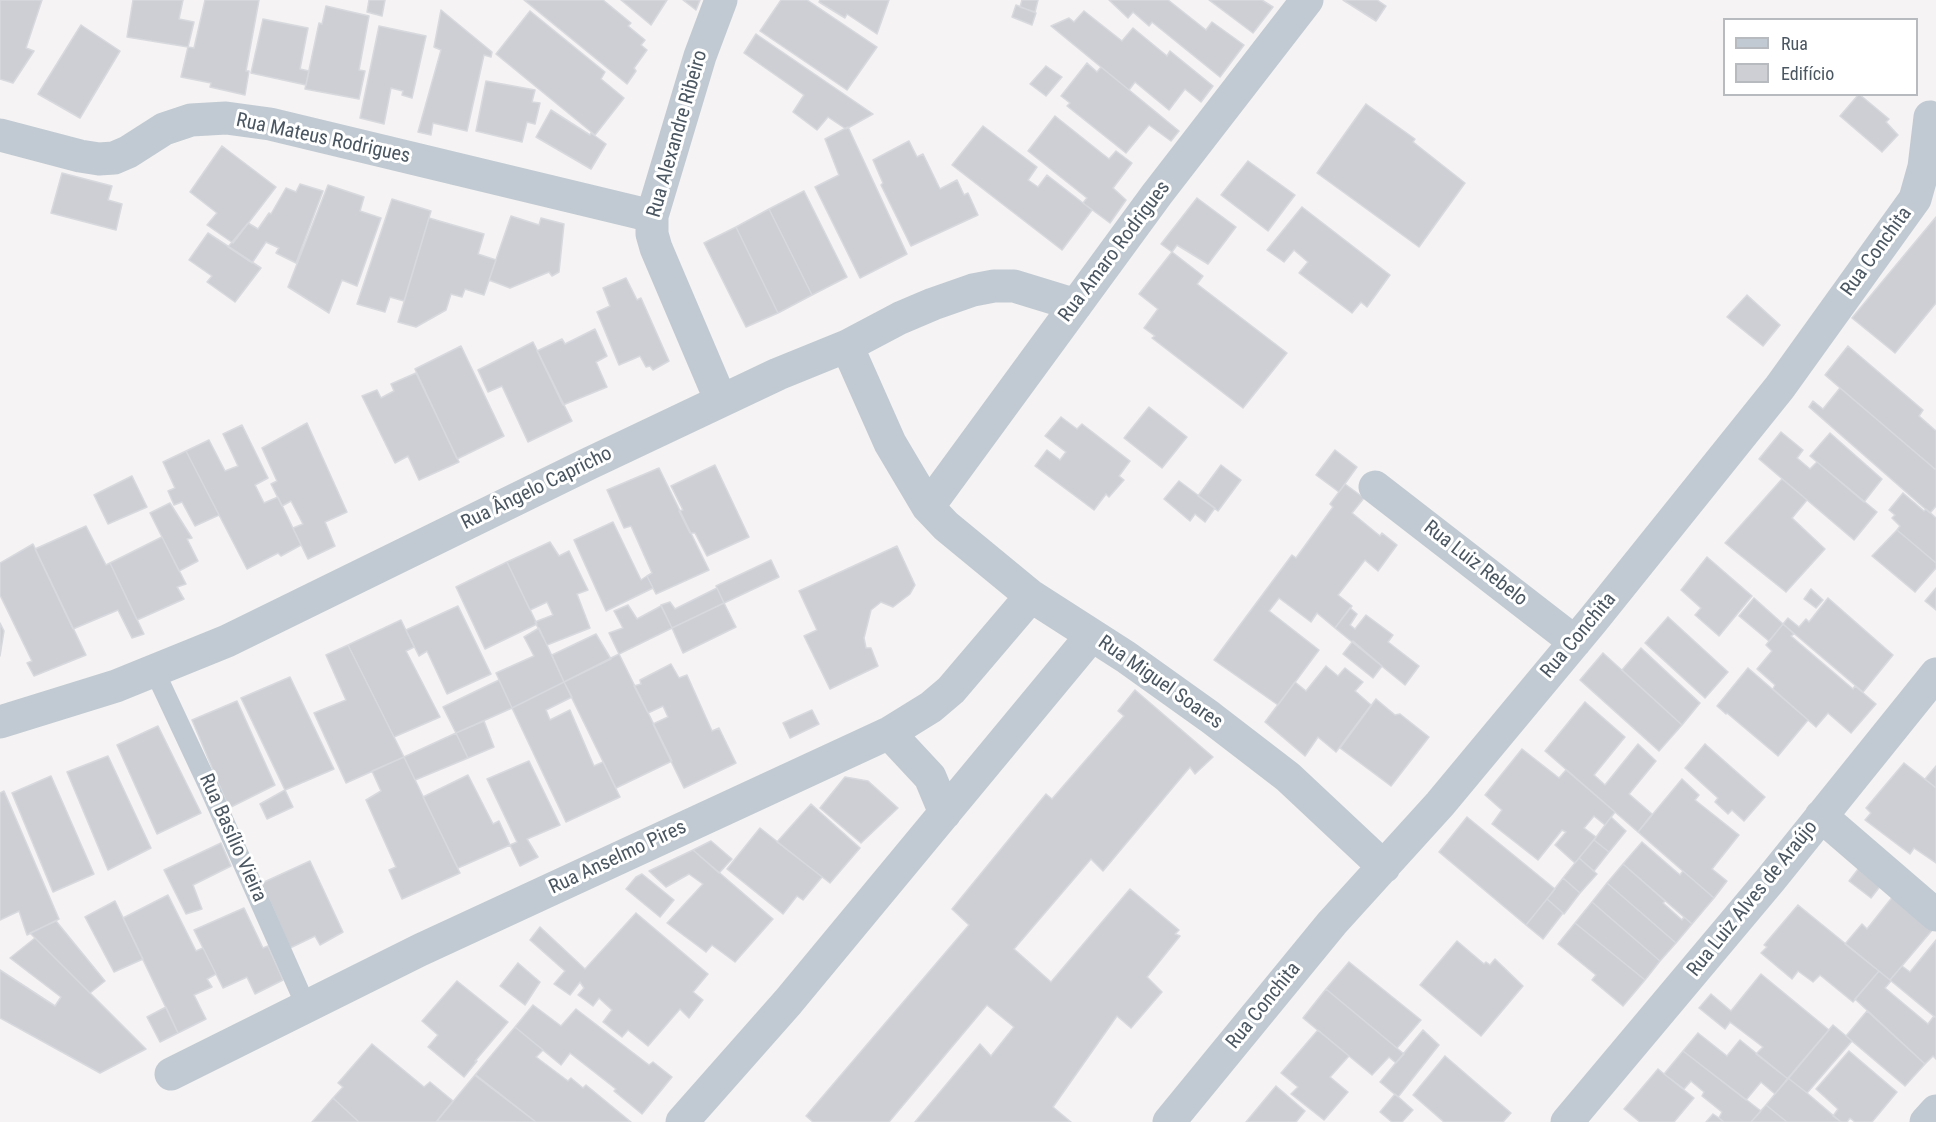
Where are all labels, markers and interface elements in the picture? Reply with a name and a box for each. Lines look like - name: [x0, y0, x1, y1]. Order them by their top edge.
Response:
- legend: [1723, 18, 1918, 96]
- text: Rua: [1781, 33, 1808, 54]
- street label: Rua Alexandre Ribeiro: [643, 48, 713, 220]
- text: Edifício: [1781, 63, 1834, 84]
- street label: Rua Mateus Rodrigues: [234, 109, 412, 169]
- street label: Rua Amaro Rodrigues: [1054, 177, 1176, 327]
- street label: Rua Conchita: [1837, 203, 1917, 301]
- street label: Rua Ângelo Capricho: [458, 442, 616, 536]
- street label: Rua Luiz Rebelo: [1418, 516, 1532, 612]
- street label: Rua Conchita: [1536, 588, 1622, 684]
- street label: Rua Miguel Soares: [1093, 631, 1227, 735]
- street label: Rua Basílio Vieira: [193, 770, 271, 906]
- street label: Rua Anselmo Pires: [546, 816, 690, 900]
- street label: Rua Luiz Alves de Araújo: [1683, 816, 1823, 982]
- street label: Rua Conchita: [1222, 958, 1306, 1054]

